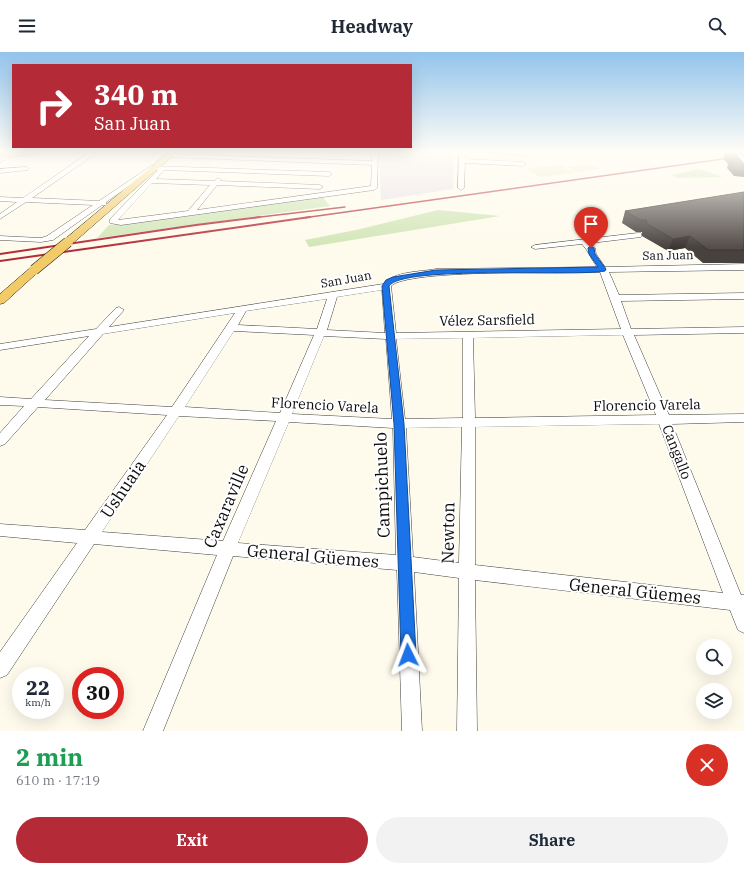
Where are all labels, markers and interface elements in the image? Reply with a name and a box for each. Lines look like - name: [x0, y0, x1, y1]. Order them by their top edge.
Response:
- icon: menu: [16, 15, 38, 37]
- text: Headway: [331, 15, 413, 38]
- icon: search: [706, 15, 728, 37]
- text: 340 m: [94, 76, 178, 113]
- icon: right: [28, 80, 80, 132]
- text: San Juan: [94, 112, 171, 135]
- pin: [574, 207, 608, 248]
- icon: arrive: [580, 213, 602, 235]
- street label: San Juan: [642, 247, 694, 263]
- street label: San Juan: [320, 267, 373, 291]
- street label: Vélez Sarsfield: [439, 310, 536, 330]
- street label: Florencio Varela: [271, 393, 380, 417]
- street label: Florencio Varela: [593, 395, 701, 415]
- street label: Cangallo: [658, 422, 696, 482]
- street label: Campichuelo: [369, 432, 395, 538]
- street label: Ushuaia: [96, 456, 150, 522]
- street label: Caxaraville: [198, 461, 254, 551]
- street label: Newton: [436, 502, 460, 564]
- street label: General Güemes: [246, 539, 380, 573]
- street label: General Güemes: [568, 573, 702, 609]
- position arrow: [387, 634, 429, 676]
- map controls: [696, 639, 732, 719]
- button: search: [696, 639, 732, 675]
- speed limit sign: 30: [72, 667, 124, 719]
- text: 22: [26, 674, 50, 701]
- button: layers: [696, 683, 732, 719]
- text: km/h: [25, 696, 51, 709]
- text: 2 min: [16, 741, 83, 773]
- button: close: [686, 744, 728, 786]
- text: 610 m · 17:19: [16, 772, 100, 789]
- button: Exit: [16, 817, 368, 863]
- button: Share: [376, 817, 728, 863]

